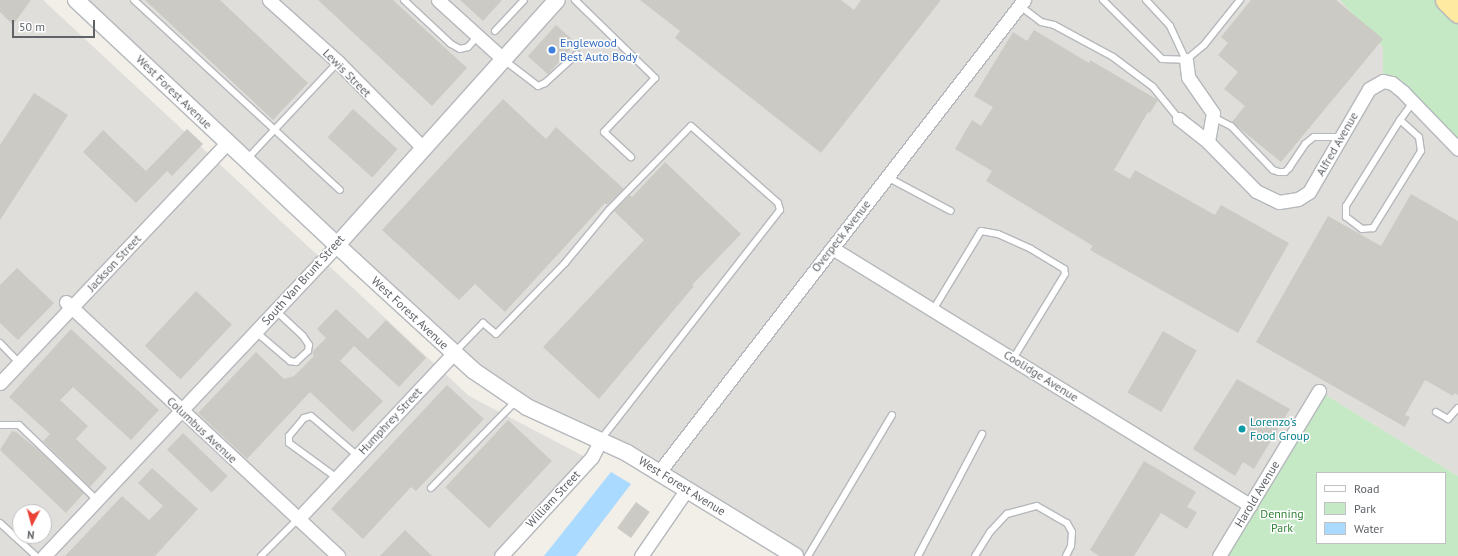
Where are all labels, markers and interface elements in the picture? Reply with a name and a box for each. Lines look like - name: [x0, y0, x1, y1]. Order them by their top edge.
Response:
- scale bar: [14, 12, 97, 38]
- text: 50 m: [19, 19, 45, 34]
- place label: Englewood Best Auto Body: [560, 36, 638, 64]
- marker: Englewood Best Auto Body: [547, 45, 557, 55]
- street label: Lewis Street: [320, 46, 374, 100]
- street label: West Forest Avenue: [133, 52, 215, 132]
- street label: Alfred Avenue: [1313, 109, 1361, 179]
- street label: Overpeck Avenue: [808, 197, 874, 275]
- street label: Jackson Street: [84, 232, 144, 294]
- street label: South Van Brunt Street: [258, 232, 348, 328]
- street label: West Forest Avenue: [368, 273, 452, 353]
- street label: Coolidge Avenue: [1001, 347, 1081, 405]
- street label: Humphrey Street: [355, 384, 425, 458]
- street label: Columbus Avenue: [164, 394, 240, 466]
- place label: Lorenzo's Food Group: [1250, 415, 1310, 443]
- marker: Lorenzo's Food Group: [1237, 424, 1247, 434]
- street label: West Forest Avenue: [636, 453, 728, 519]
- street label: Harold Avenue: [1231, 458, 1283, 530]
- street label: William Street: [523, 467, 583, 531]
- legend: [1316, 472, 1446, 544]
- text: Road: [1354, 481, 1379, 496]
- text: Park: [1354, 501, 1376, 516]
- north arrow: [12, 504, 52, 544]
- park label: Denning Park: [1260, 507, 1304, 535]
- text: Water: [1354, 521, 1384, 536]
- text: N: [27, 528, 35, 542]

